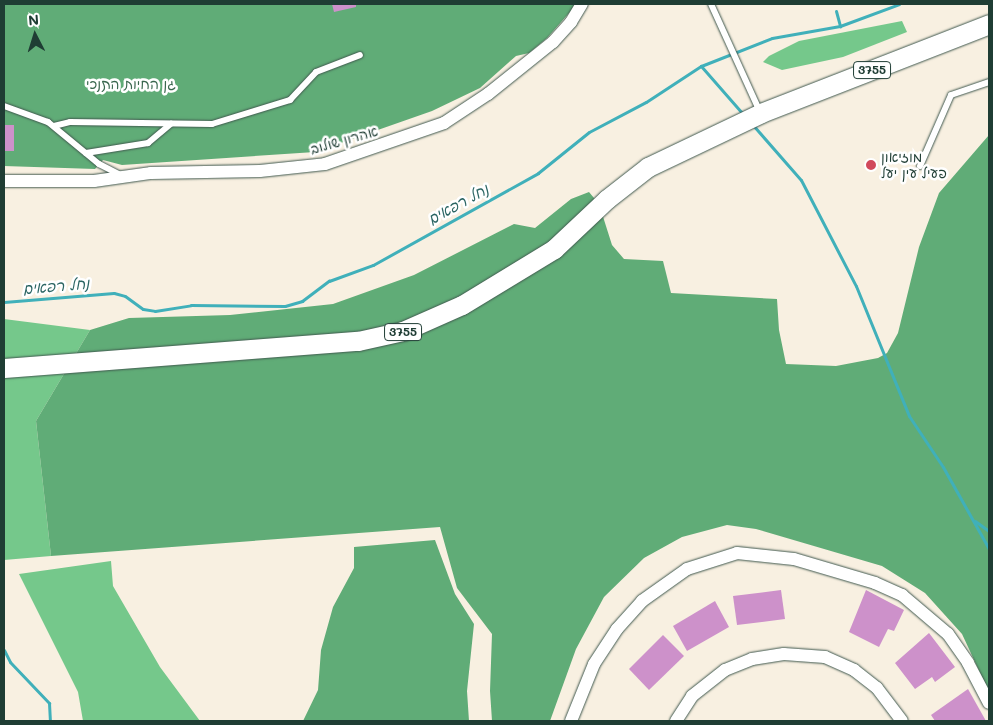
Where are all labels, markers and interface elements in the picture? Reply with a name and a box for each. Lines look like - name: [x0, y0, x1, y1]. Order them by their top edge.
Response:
- north arrow: [10, 10, 60, 60]
- text: N: [28, 10, 40, 29]
- road number: 3755: [852, 60, 892, 80]
- park label: גן החיות התנכי: [86, 76, 176, 92]
- street label: אהרון שולוב: [308, 122, 380, 158]
- place label: מוזיאון פעיל עין יעל: [881, 149, 947, 182]
- marker: מוזיאון פעיל עין יעל: [865, 159, 877, 171]
- water label: נחל רפאים: [424, 180, 492, 228]
- water label: נחל רפאים: [22, 274, 90, 298]
- road number: 3755: [383, 322, 423, 342]

